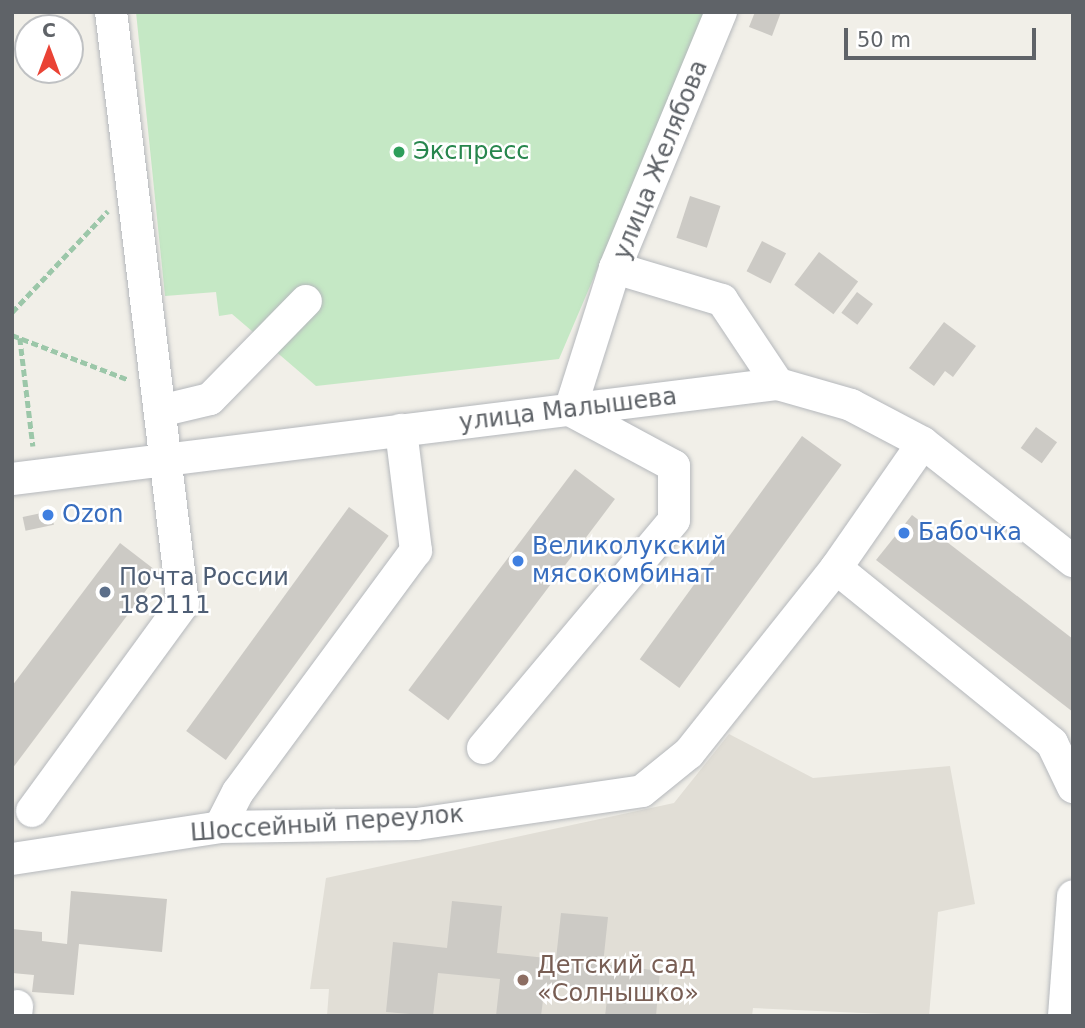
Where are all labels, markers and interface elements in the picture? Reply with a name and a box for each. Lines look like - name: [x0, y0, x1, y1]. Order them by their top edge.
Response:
- north arrow: [14, 14, 84, 84]
- scale bar: [847, 14, 1040, 58]
- text: С: [42, 19, 56, 41]
- text: 50 m: [857, 28, 911, 52]
- street label: улица Желябова: [608, 56, 714, 264]
- place label: Экспресс: [413, 138, 530, 166]
- marker: Экспресс: [391, 144, 407, 160]
- street label: улица Малышева: [458, 382, 678, 438]
- place label: Ozon: [62, 501, 123, 529]
- marker: Ozon: [40, 507, 56, 523]
- place label: Бабочка: [918, 519, 1022, 547]
- marker: Бабочка: [896, 525, 912, 541]
- place label: Великолукский мясокомбинат: [532, 533, 726, 589]
- marker: Великолукский мясокомбинат: [510, 553, 526, 569]
- place label: Почта России 182111: [119, 564, 289, 620]
- marker: Почта России 182111: [97, 584, 113, 600]
- street label: Шоссейный переулок: [189, 800, 465, 848]
- place label: Детский сад «Солнышко»: [537, 952, 699, 1008]
- marker: Детский сад «Солнышко»: [515, 972, 531, 988]

